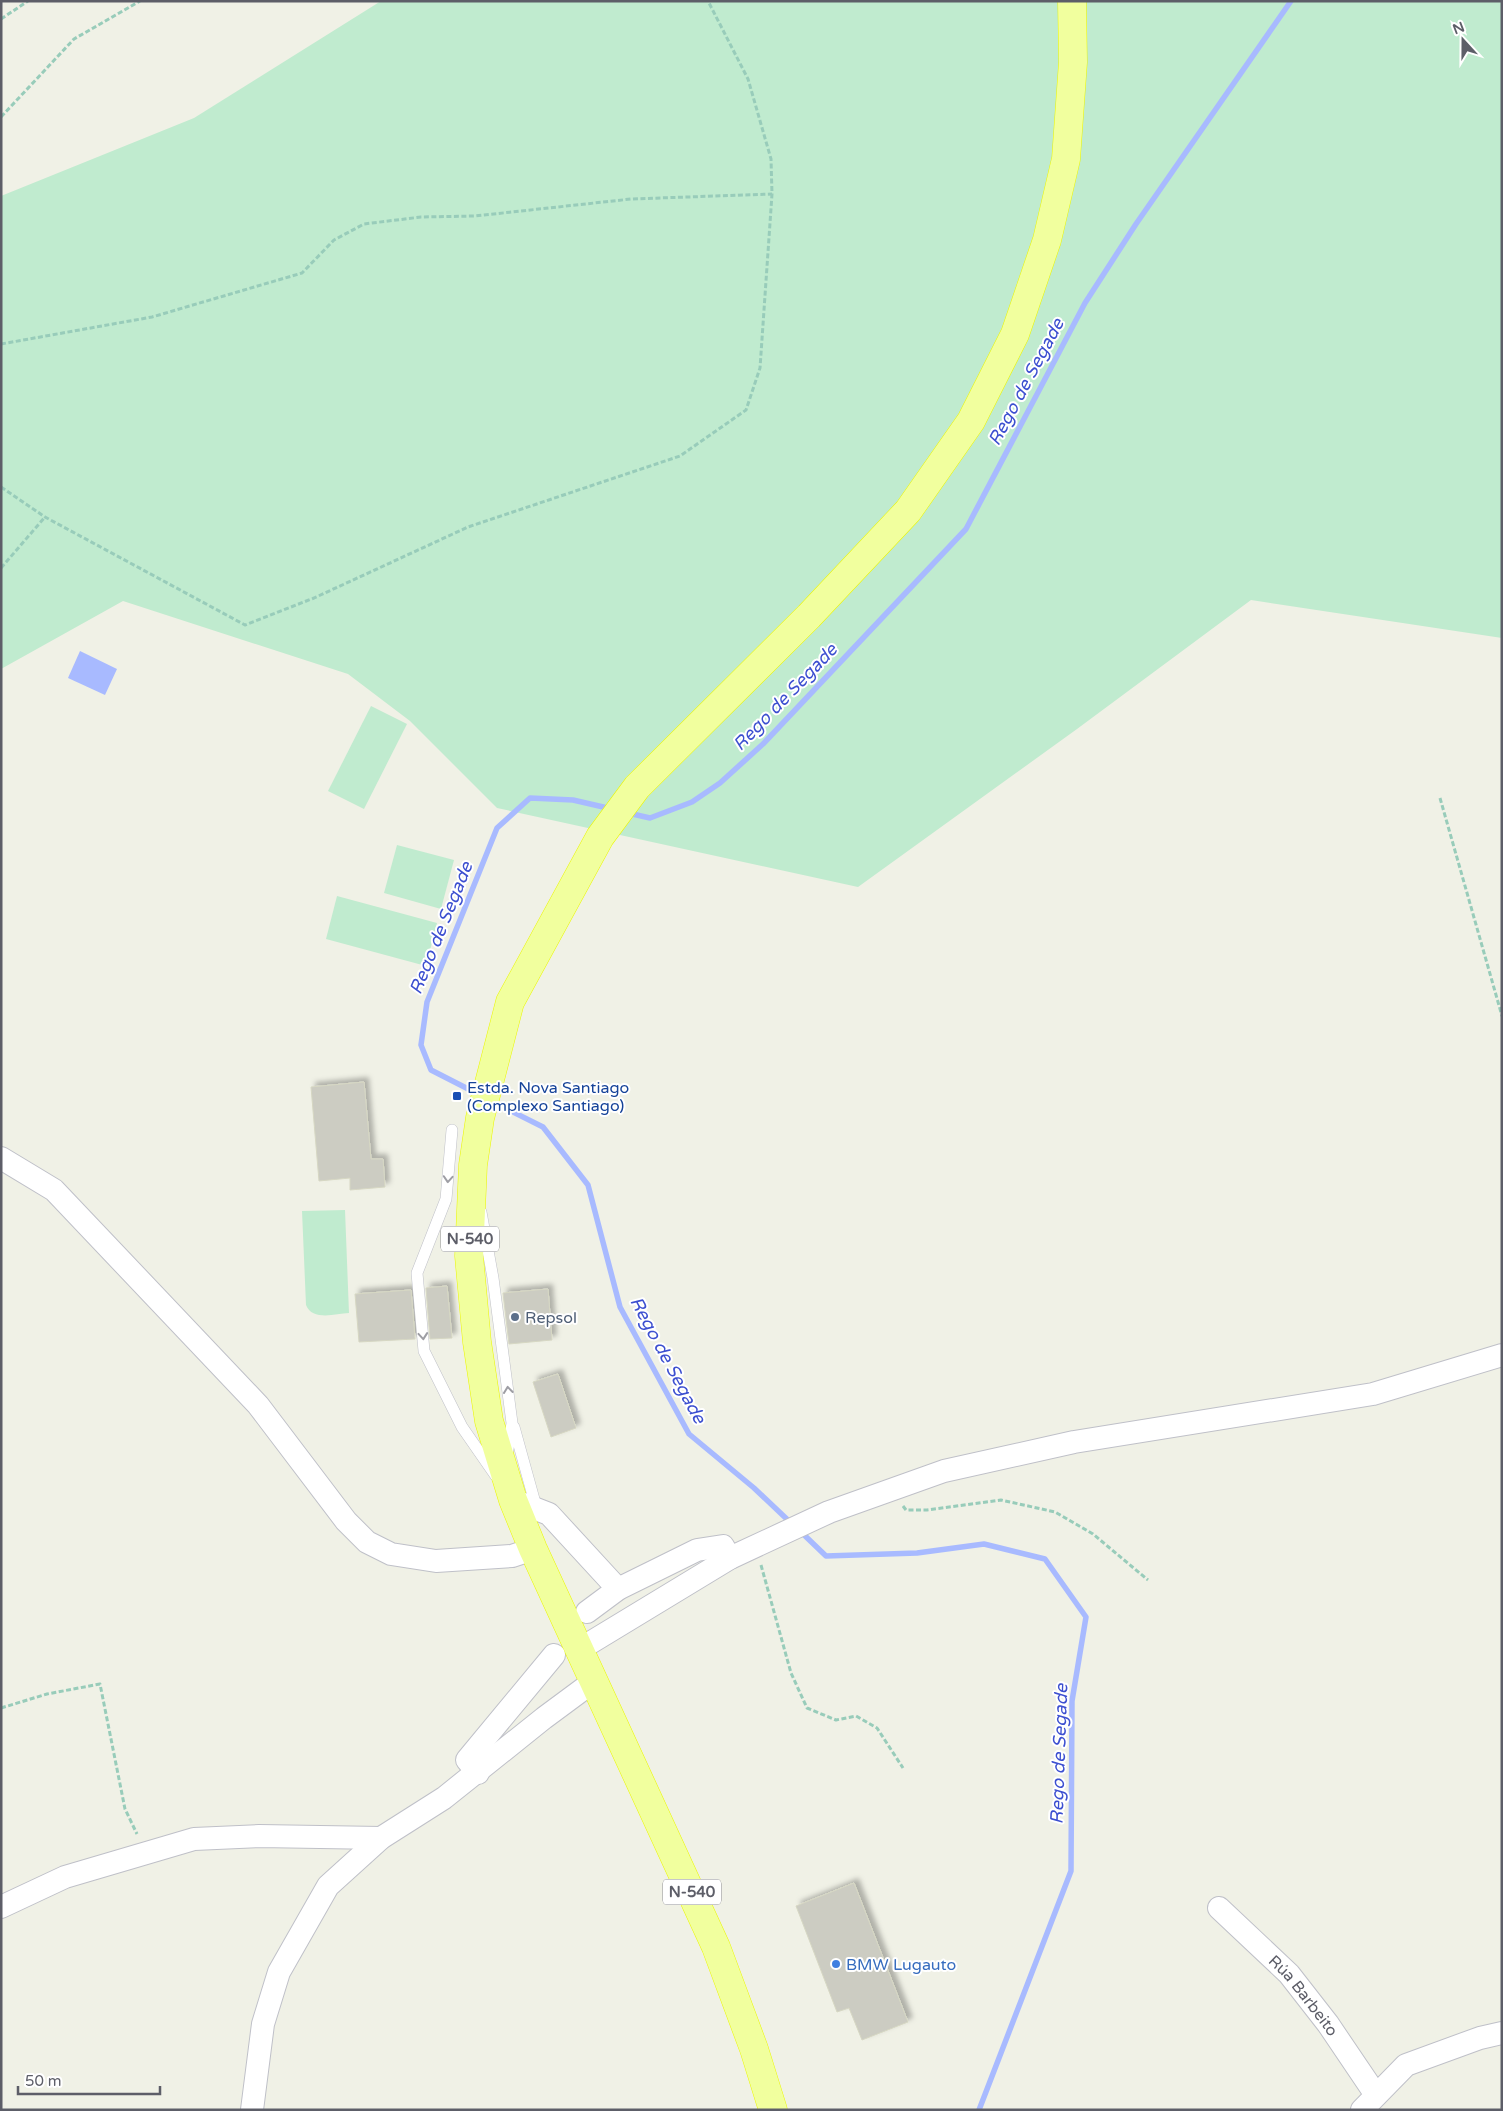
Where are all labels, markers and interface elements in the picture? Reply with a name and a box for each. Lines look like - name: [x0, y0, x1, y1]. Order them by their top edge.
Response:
- north arrow: [1438, 15, 1488, 65]
- text: N: [1450, 18, 1467, 38]
- water label: Rego de Segade: [983, 314, 1069, 449]
- water label: Rego de Segade: [728, 638, 842, 755]
- water label: Rego de Segade: [404, 858, 478, 997]
- place label: Estda. Nova Santiago (Complexo Santiago): [467, 1078, 629, 1116]
- marker: Estda. Nova Santiago (Complexo Santiago): [451, 1090, 463, 1102]
- one-way arrow: [443, 1175, 454, 1183]
- road number: N-540: [441, 1226, 499, 1252]
- water label: Rego de Segade: [625, 1293, 711, 1428]
- place label: Repsol: [525, 1308, 577, 1328]
- marker: Repsol: [509, 1311, 521, 1323]
- one-way arrow: [417, 1332, 428, 1340]
- one-way arrow: [503, 1386, 514, 1394]
- water label: Rego de Segade: [1046, 1683, 1072, 1825]
- road number: N-540: [663, 1880, 721, 1904]
- street label: Rúa Barbeito: [1264, 1951, 1342, 2040]
- place label: BMW Lugauto: [846, 1955, 956, 1975]
- marker: BMW Lugauto: [830, 1958, 842, 1970]
- scale bar: [18, 2064, 160, 2096]
- text: 50 m: [25, 2072, 62, 2090]

